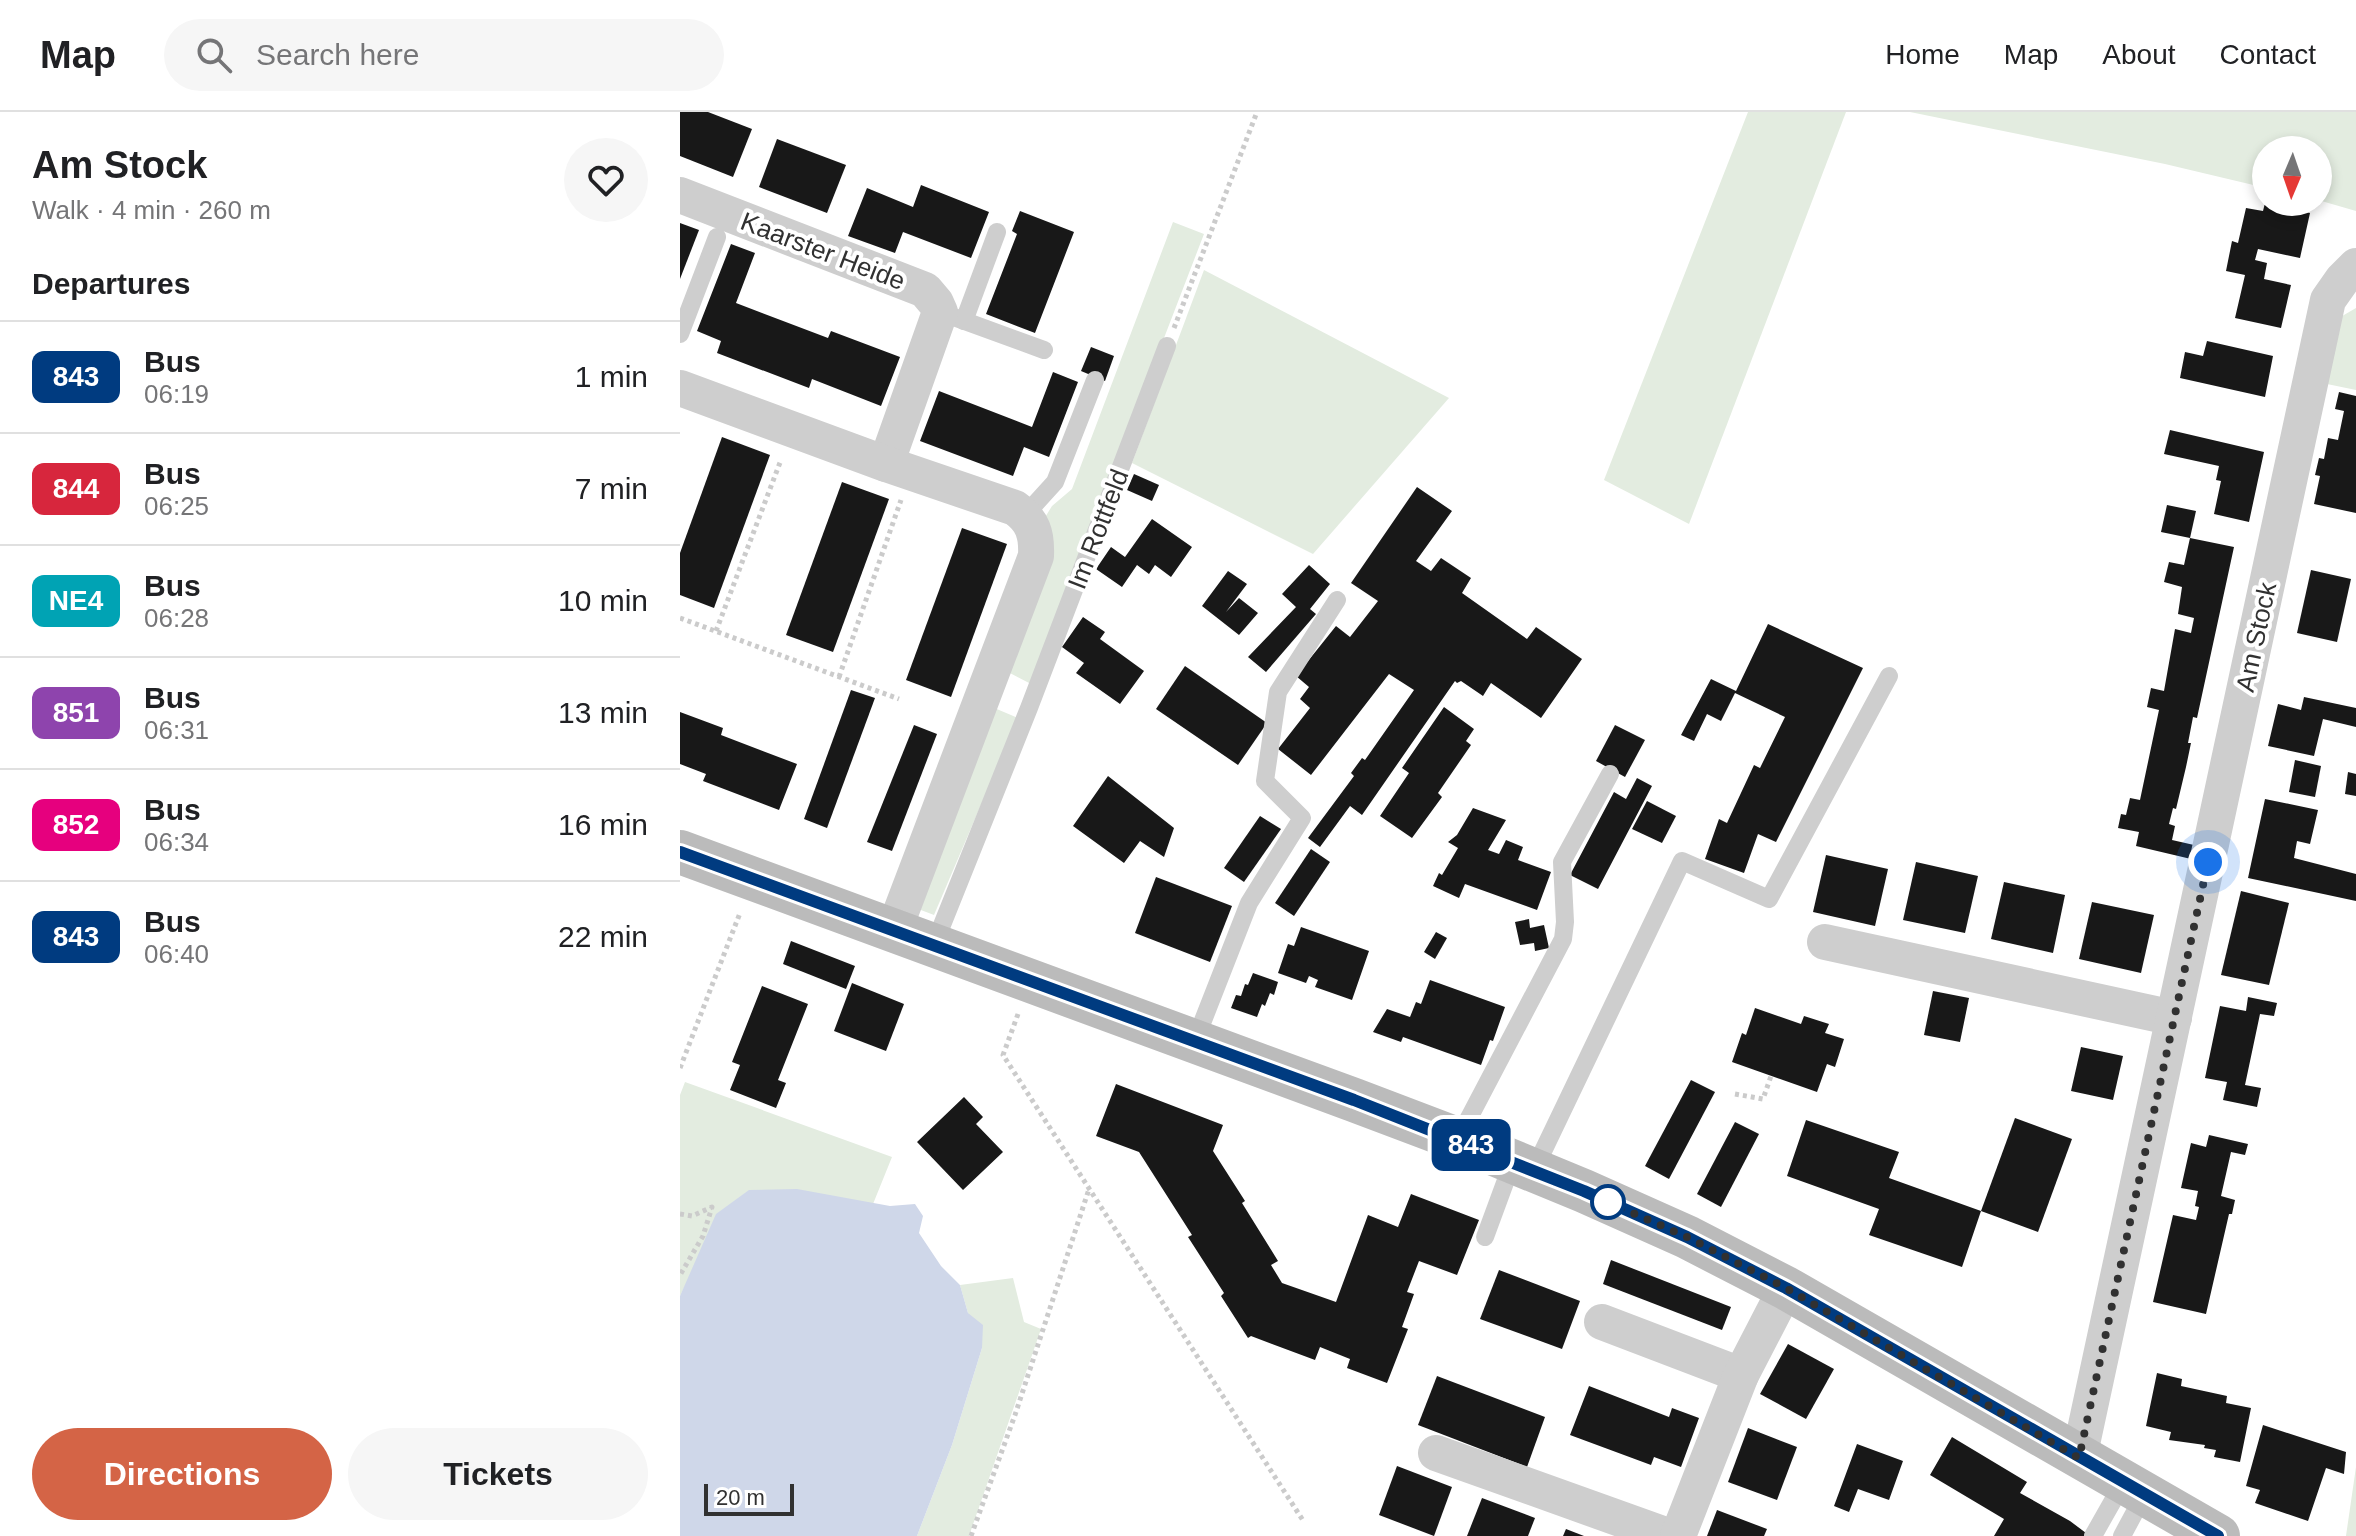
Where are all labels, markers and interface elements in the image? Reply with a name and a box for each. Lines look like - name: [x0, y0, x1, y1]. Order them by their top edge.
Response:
- search box: [164, 19, 724, 91]
- icon: search: [192, 33, 236, 77]
- text: Map: [40, 34, 116, 76]
- text: Search here: [256, 38, 419, 71]
- text: Home: [1885, 39, 1960, 70]
- text: Map: [2004, 39, 2058, 70]
- text: About: [2102, 39, 2176, 70]
- text: Contact: [2220, 39, 2316, 70]
- north arrow: [2252, 136, 2332, 216]
- map controls: [2252, 136, 2332, 216]
- button: heart: [564, 138, 648, 222]
- text: Am Stock: [32, 144, 207, 186]
- text: Walk · 4 min · 260 m: [32, 195, 271, 225]
- street label: Kaarster Heide: [737, 206, 909, 296]
- text: Departures: [32, 267, 190, 300]
- text: Bus: [144, 345, 201, 378]
- text: 1 min: [575, 360, 648, 393]
- text: 843: [53, 361, 99, 392]
- text: 06:19: [144, 379, 209, 409]
- text: Bus: [144, 457, 201, 490]
- street label: Im Rottfeld: [1061, 465, 1135, 593]
- text: 7 min: [575, 472, 648, 505]
- text: 844: [53, 473, 99, 504]
- text: 06:25: [144, 491, 209, 521]
- text: Bus: [144, 569, 201, 602]
- street label: Am Stock: [2230, 578, 2282, 695]
- text: 10 min: [558, 584, 648, 617]
- text: NE4: [49, 585, 103, 616]
- text: 06:28: [144, 603, 209, 633]
- text: Bus: [144, 681, 201, 714]
- text: 13 min: [558, 696, 648, 729]
- text: 851: [53, 697, 99, 728]
- text: 06:31: [144, 715, 209, 745]
- text: Bus: [144, 793, 201, 826]
- text: 16 min: [558, 808, 648, 841]
- text: 852: [53, 809, 99, 840]
- text: 06:34: [144, 827, 209, 857]
- your location: [2188, 842, 2228, 882]
- text: Bus: [144, 905, 201, 938]
- text: 22 min: [558, 920, 648, 953]
- text: 843: [53, 921, 99, 952]
- text: 06:40: [144, 939, 209, 969]
- line badge: 843: [1425, 1119, 1517, 1171]
- text: 843: [1448, 1129, 1494, 1160]
- unlabelled marker: [1591, 1185, 1625, 1219]
- button: Directions: [32, 1428, 332, 1520]
- button: Tickets: [348, 1428, 648, 1520]
- scale bar: [704, 1480, 794, 1516]
- text: 20 m: [716, 1485, 765, 1510]

